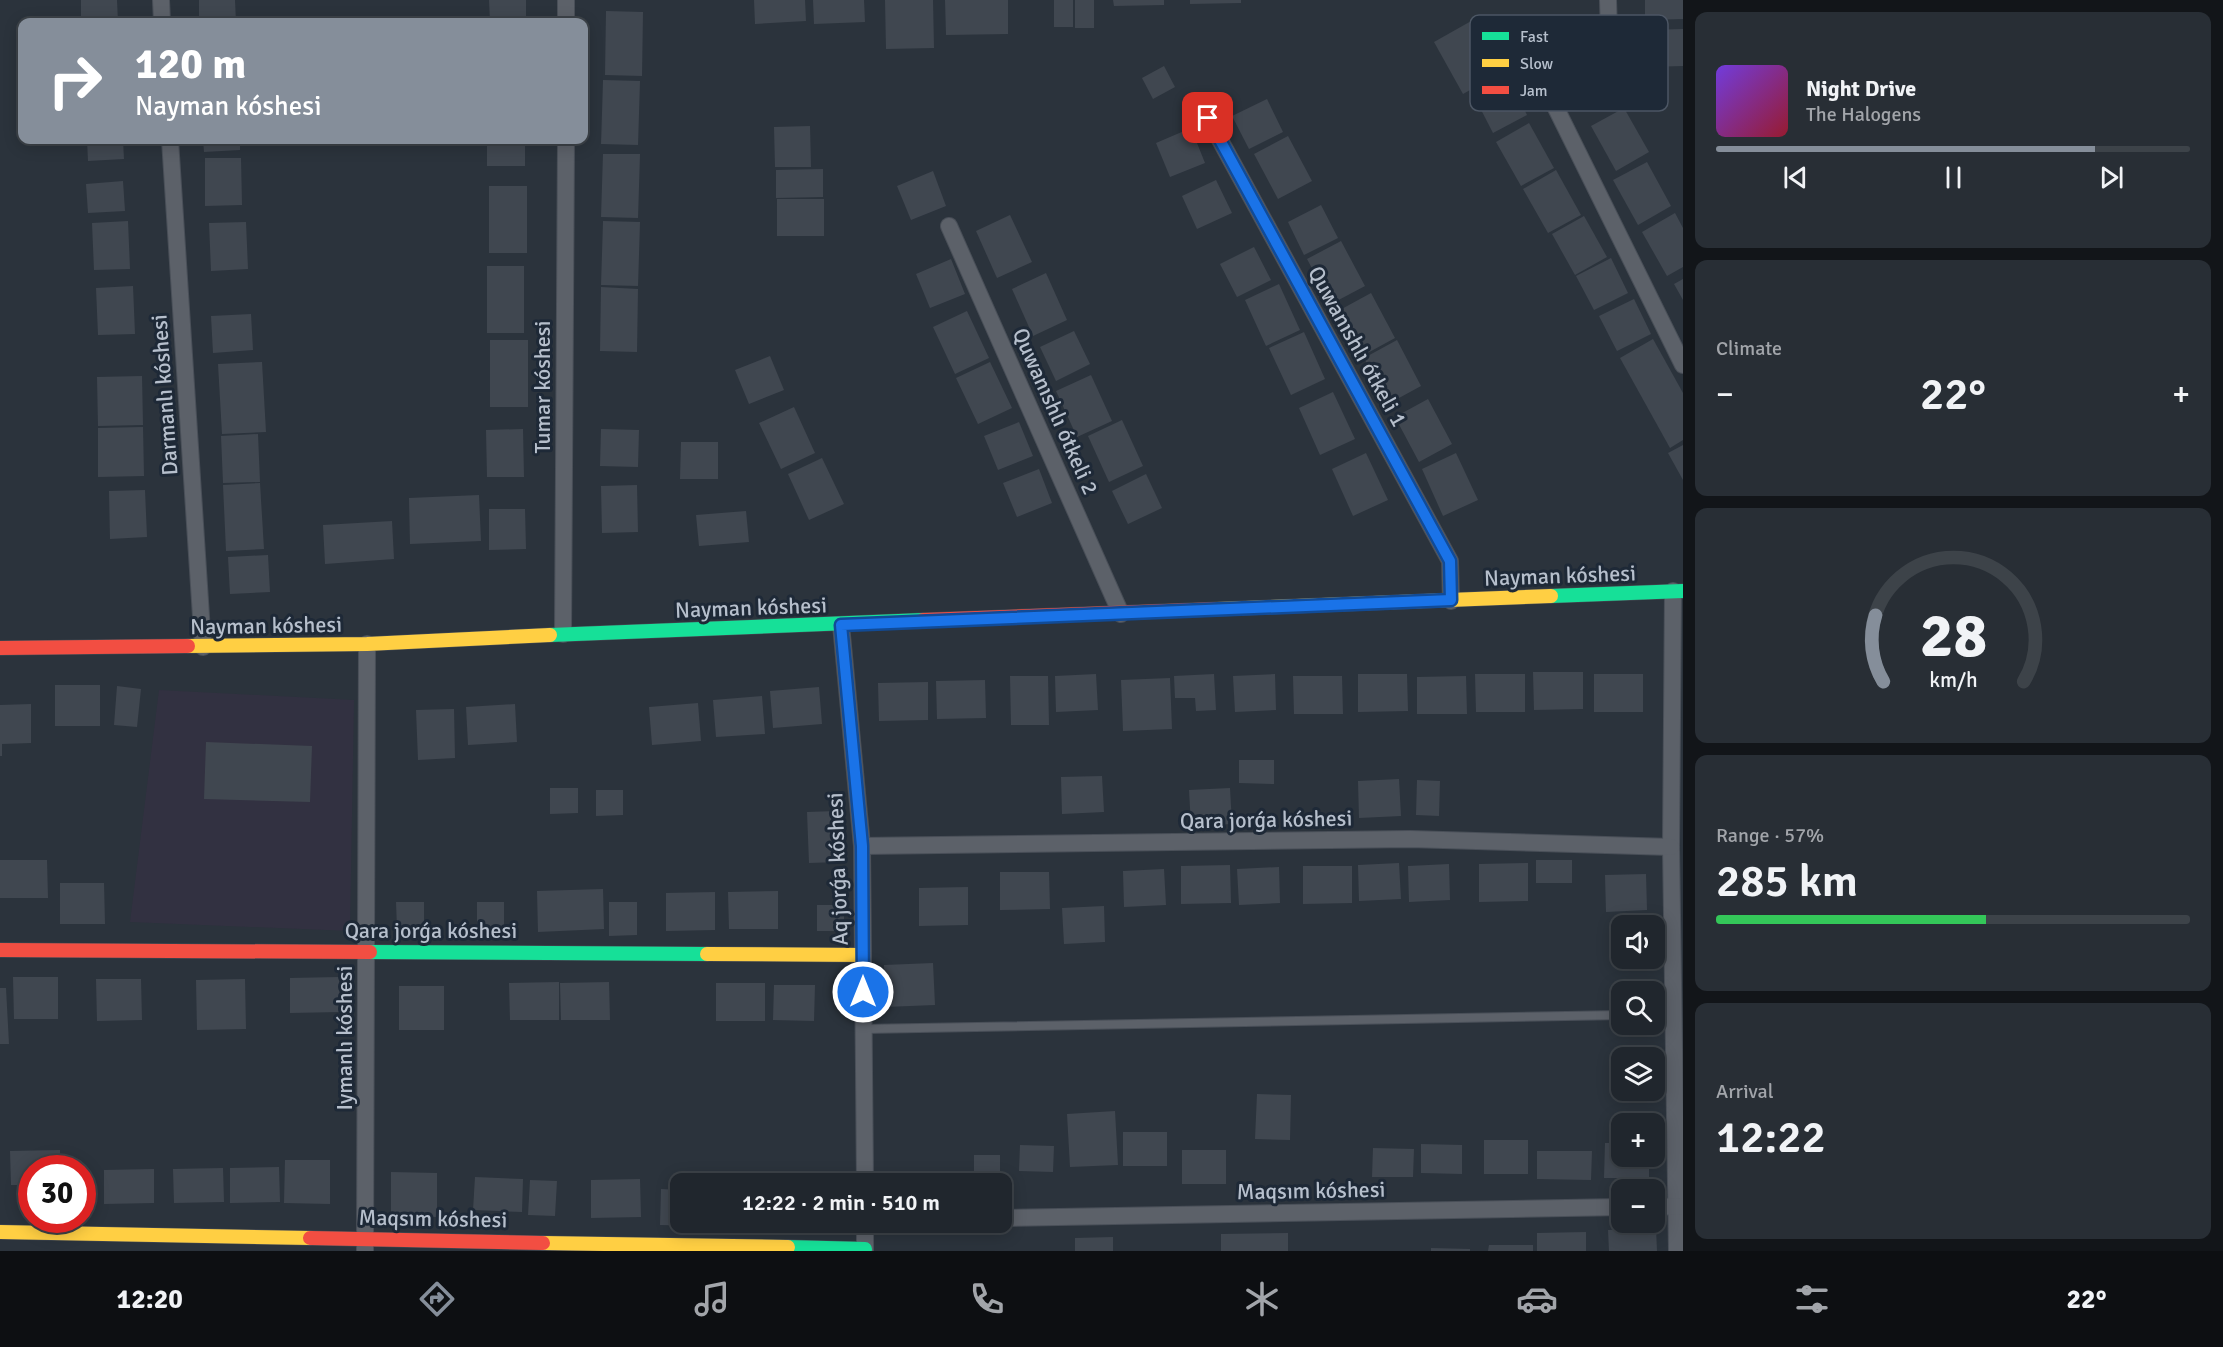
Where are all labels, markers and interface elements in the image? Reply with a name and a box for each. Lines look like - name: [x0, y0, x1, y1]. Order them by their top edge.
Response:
- legend: [1470, 15, 1668, 111]
- text: Fast: [1520, 27, 1549, 47]
- text: 120 m: [135, 39, 246, 90]
- icon: right: [36, 42, 114, 120]
- text: Slow: [1520, 54, 1554, 74]
- text: Night Drive: [1806, 75, 1916, 102]
- text: Jam: [1520, 81, 1548, 101]
- text: Nayman kóshesi: [135, 90, 321, 123]
- pin: [1182, 92, 1233, 143]
- icon: arrive: [1191, 101, 1224, 134]
- text: The Halogens: [1806, 102, 1921, 127]
- icon: previous: [1779, 161, 1812, 194]
- icon: pause: [1937, 161, 1970, 194]
- icon: next: [2095, 161, 2128, 194]
- street label: Quwanıshlı ótkeli 1: [1302, 261, 1413, 431]
- street label: Darmanlı kóshesi: [145, 314, 184, 476]
- street label: Tumar kóshesi: [529, 321, 556, 453]
- street label: Quwanıshlı ótkeli 2: [1007, 324, 1104, 499]
- text: Climate: [1716, 336, 1782, 361]
- text: 22°: [1920, 367, 1986, 422]
- text: −: [1716, 374, 1734, 415]
- text: +: [2172, 374, 2190, 415]
- street label: Nayman kóshesi: [1484, 559, 1636, 592]
- street label: Nayman kóshesi: [675, 591, 827, 624]
- text: 28: [1919, 598, 1987, 675]
- street label: Nayman kóshesi: [190, 611, 342, 640]
- text: km/h: [1929, 668, 1977, 694]
- street label: Aq jorǵa kóshesi: [821, 792, 854, 946]
- street label: Qara jorǵa kóshesi: [1180, 804, 1352, 835]
- text: Range · 57%: [1716, 823, 1824, 848]
- text: 285 km: [1716, 854, 1858, 909]
- map controls: [1611, 915, 1665, 1233]
- button: sound: [1611, 915, 1665, 969]
- street label: Qara jorǵa kóshesi: [345, 917, 517, 944]
- position arrow: [831, 960, 895, 1024]
- street label: Iymanlı kóshesi: [331, 966, 358, 1110]
- button: search: [1611, 981, 1665, 1035]
- button: layers: [1611, 1047, 1665, 1101]
- text: Arrival: [1716, 1079, 1774, 1104]
- text: 12:22: [1716, 1110, 1826, 1165]
- button: +: [1611, 1113, 1665, 1167]
- speed limit sign: 30: [18, 1155, 96, 1233]
- street label: Maqsım kóshesi: [1236, 1176, 1386, 1205]
- button: −: [1611, 1179, 1665, 1233]
- text: 12:22 · 2 min · 510 m: [742, 1189, 940, 1216]
- street label: Maqsım kóshesi: [358, 1204, 508, 1233]
- icon: directions: [416, 1278, 458, 1320]
- icon: music: [691, 1278, 733, 1320]
- icon: phone: [966, 1278, 1008, 1320]
- icon: climate: [1241, 1278, 1283, 1320]
- icon: car: [1516, 1278, 1558, 1320]
- icon: filters: [1791, 1278, 1833, 1320]
- text: 12:20: [117, 1283, 183, 1316]
- text: 22°: [2066, 1283, 2106, 1316]

